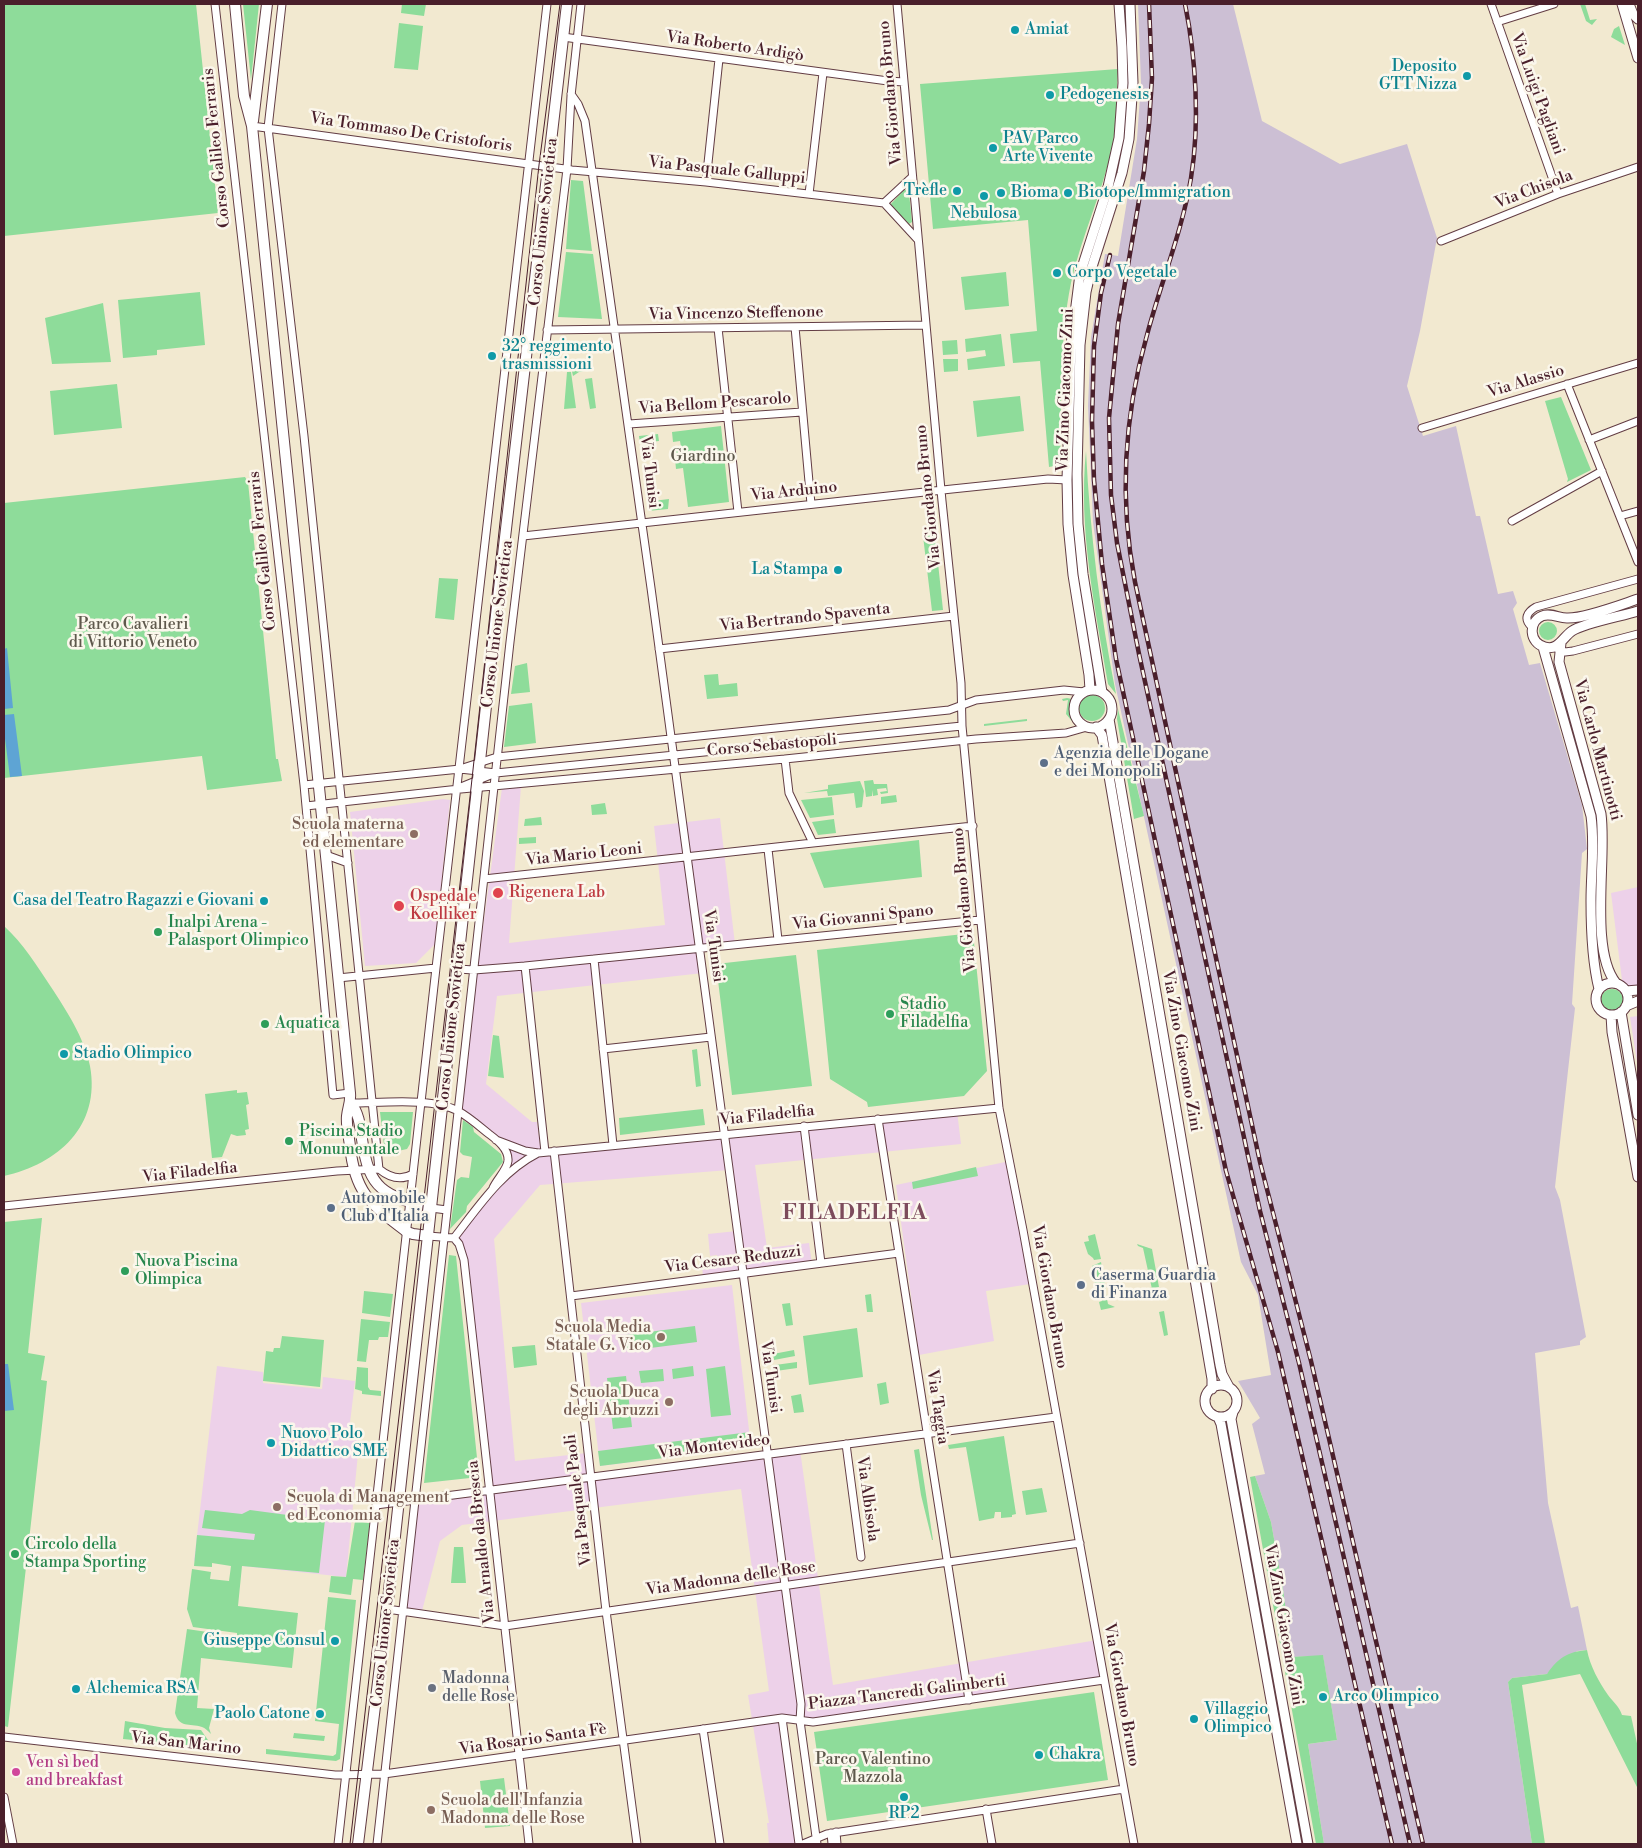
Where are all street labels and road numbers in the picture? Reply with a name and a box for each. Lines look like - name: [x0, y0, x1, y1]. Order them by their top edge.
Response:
- street label: Via Giordano Bruno: [875, 20, 907, 166]
- street label: Via Roberto Ardigò: [665, 28, 805, 66]
- street label: Via Luigi Pagliani: [1506, 30, 1568, 158]
- street label: Corso Galileo Ferraris: [199, 67, 235, 229]
- street label: Via Tommaso De Cristoforis: [309, 109, 513, 157]
- street label: Corso Unione Sovietica: [526, 137, 562, 307]
- street label: Via Pasquale Galluppi: [647, 153, 807, 189]
- street label: Via Chisola: [1492, 166, 1576, 214]
- street label: Via Vincenzo Steffenone: [648, 303, 824, 325]
- street label: Via Zino Giacomo Zini: [1054, 308, 1078, 472]
- street label: Via Alassio: [1485, 361, 1567, 403]
- street label: Via Bellom Pescarolo: [638, 389, 792, 419]
- street label: Via Giordano Bruno: [912, 424, 946, 570]
- street label: Via Tunisi: [635, 434, 663, 510]
- street label: Corso Galileo Ferraris: [245, 470, 281, 632]
- street label: Via Arduino: [750, 478, 838, 506]
- street label: Corso Unione Sovietica: [478, 539, 518, 709]
- street label: Via Bertrando Spaventa: [719, 600, 891, 636]
- street label: Via Carlo Martinotti: [1569, 677, 1625, 823]
- street label: Corso Sebastopoli: [706, 731, 838, 761]
- street label: Via Giordano Bruno: [949, 827, 981, 973]
- street label: Via Mario Leoni: [525, 839, 643, 871]
- street label: Via Giovanni Spano: [792, 901, 934, 935]
- street label: Via Tunisi: [698, 908, 728, 984]
- street label: Corso Unione Sovietica: [434, 942, 470, 1112]
- street label: Via Zino Giacomo Zini: [1157, 969, 1205, 1133]
- street label: Via Filadelfia: [719, 1101, 815, 1131]
- street label: Via Filadelfia: [142, 1158, 238, 1188]
- street label: Via Giordano Bruno: [1027, 1224, 1071, 1370]
- street label: Via Cesare Reduzzi: [664, 1242, 802, 1278]
- street label: Via Tunisi: [755, 1339, 785, 1415]
- street label: Via Taggia: [922, 1368, 952, 1446]
- street label: Via Montevideo: [657, 1431, 771, 1463]
- street label: Via Pasquale Paoli: [561, 1433, 597, 1567]
- street label: Via Albisola: [851, 1455, 883, 1543]
- street label: Via Arnaldo da Brescia: [464, 1459, 500, 1625]
- street label: Corso Unione Sovietica: [368, 1538, 404, 1708]
- street label: Via Zino Giacomo Zini: [1259, 1543, 1307, 1707]
- street label: Via Madonna delle Rose: [645, 1558, 817, 1600]
- street label: Via Giordano Bruno: [1099, 1622, 1143, 1768]
- street label: Piazza Tancredi Galimberti: [807, 1671, 1007, 1715]
- street label: Via Rosario Santa Fè: [458, 1720, 608, 1760]
- street label: Via San Marino: [130, 1729, 242, 1759]

